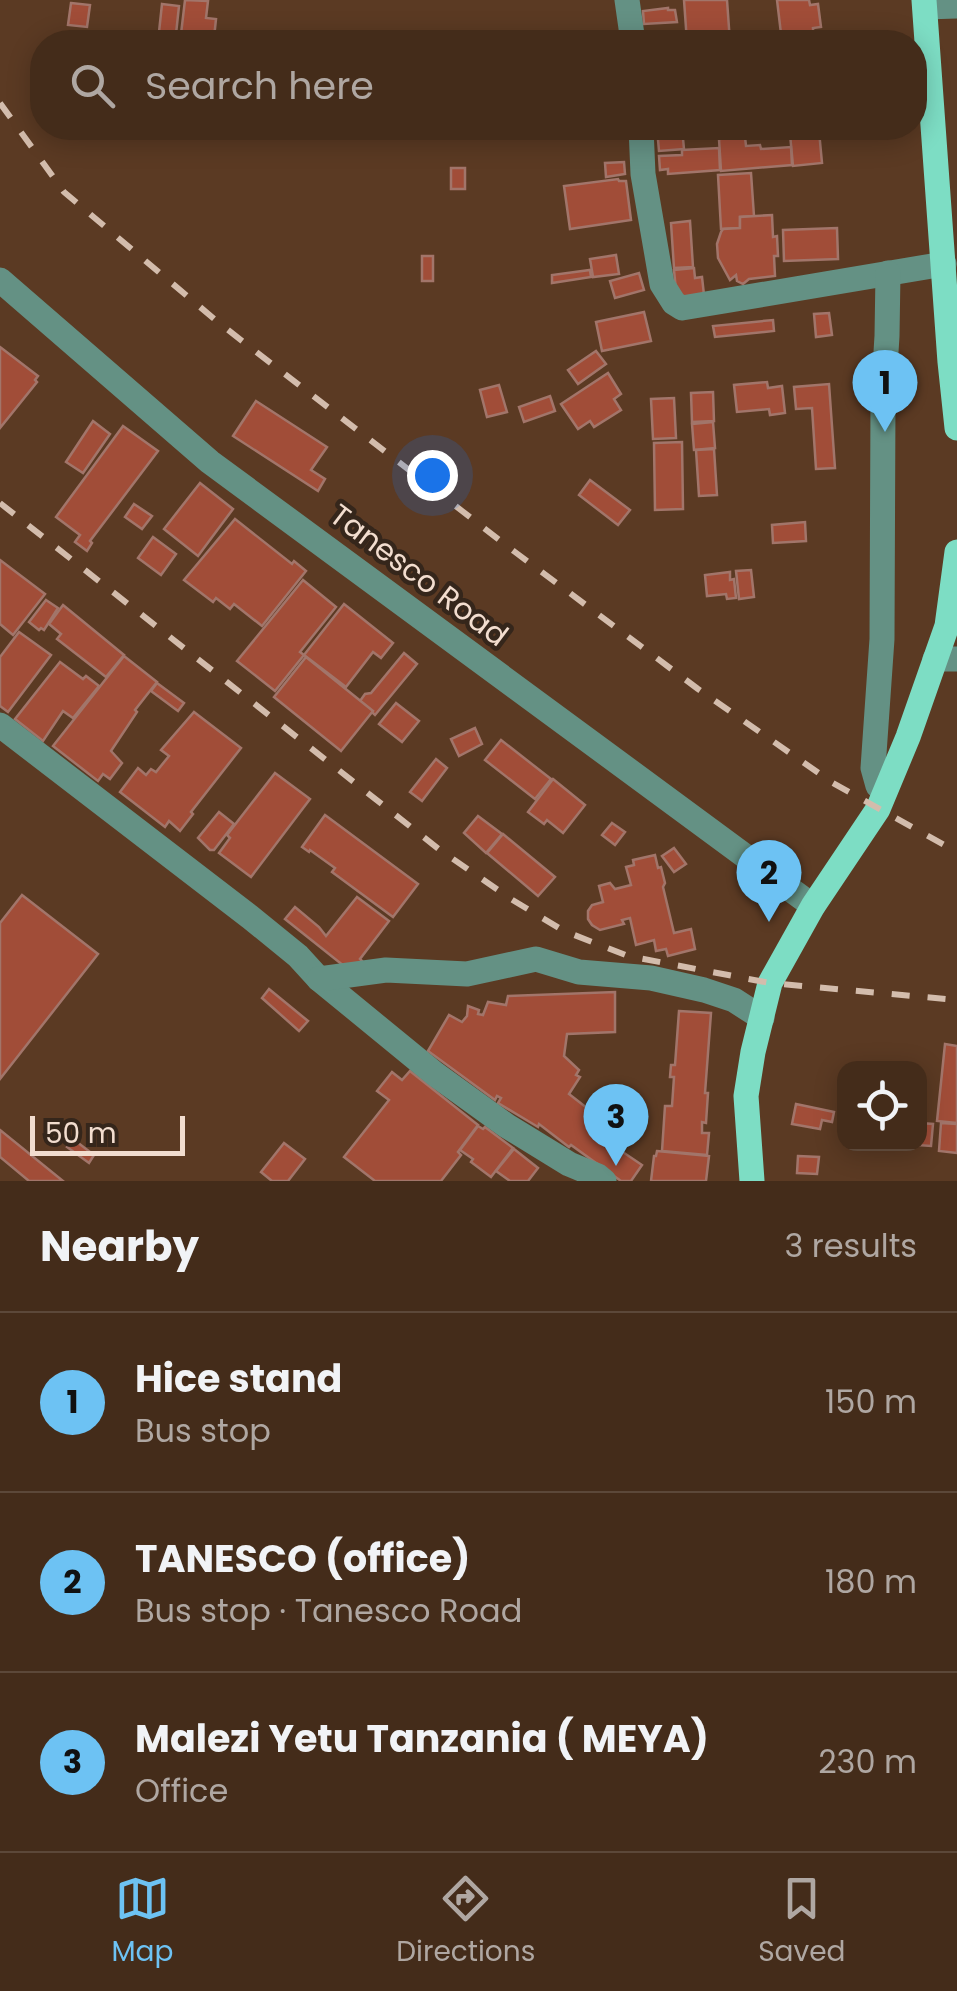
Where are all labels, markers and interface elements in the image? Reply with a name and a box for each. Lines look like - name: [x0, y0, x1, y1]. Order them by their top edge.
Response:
- search box: [30, 30, 927, 140]
- icon: search: [65, 58, 120, 113]
- text: Search here: [145, 59, 374, 112]
- pin: 1: [852, 350, 918, 432]
- your location: [407, 450, 458, 501]
- street label: Tanesco Road: [321, 494, 517, 656]
- pin: 2: [736, 840, 802, 922]
- map controls: [837, 1061, 927, 1151]
- button: locate: [837, 1061, 927, 1151]
- pin: 3: [584, 1084, 648, 1166]
- scale bar: [30, 1111, 185, 1156]
- text: 50 m: [45, 1114, 116, 1153]
- text: Nearby: [40, 1217, 199, 1276]
- text: 3 results: [784, 1223, 917, 1268]
- text: Hice stand: [135, 1352, 342, 1405]
- text: 1: [66, 1379, 79, 1424]
- text: 150 m: [825, 1379, 917, 1424]
- text: Bus stop: [135, 1408, 271, 1453]
- text: TANESCO (office): [135, 1532, 470, 1585]
- text: 2: [63, 1559, 82, 1604]
- text: 180 m: [825, 1559, 917, 1604]
- text: Bus stop · Tanesco Road: [135, 1588, 522, 1633]
- text: Malezi Yetu Tanzania ( MEYA): [135, 1712, 709, 1765]
- text: 3: [63, 1739, 82, 1784]
- text: 230 m: [818, 1739, 917, 1784]
- text: Office: [135, 1768, 228, 1813]
- tab: Map: [111, 1871, 173, 1973]
- tab: Directions: [396, 1871, 535, 1973]
- tab: Saved: [758, 1871, 846, 1973]

